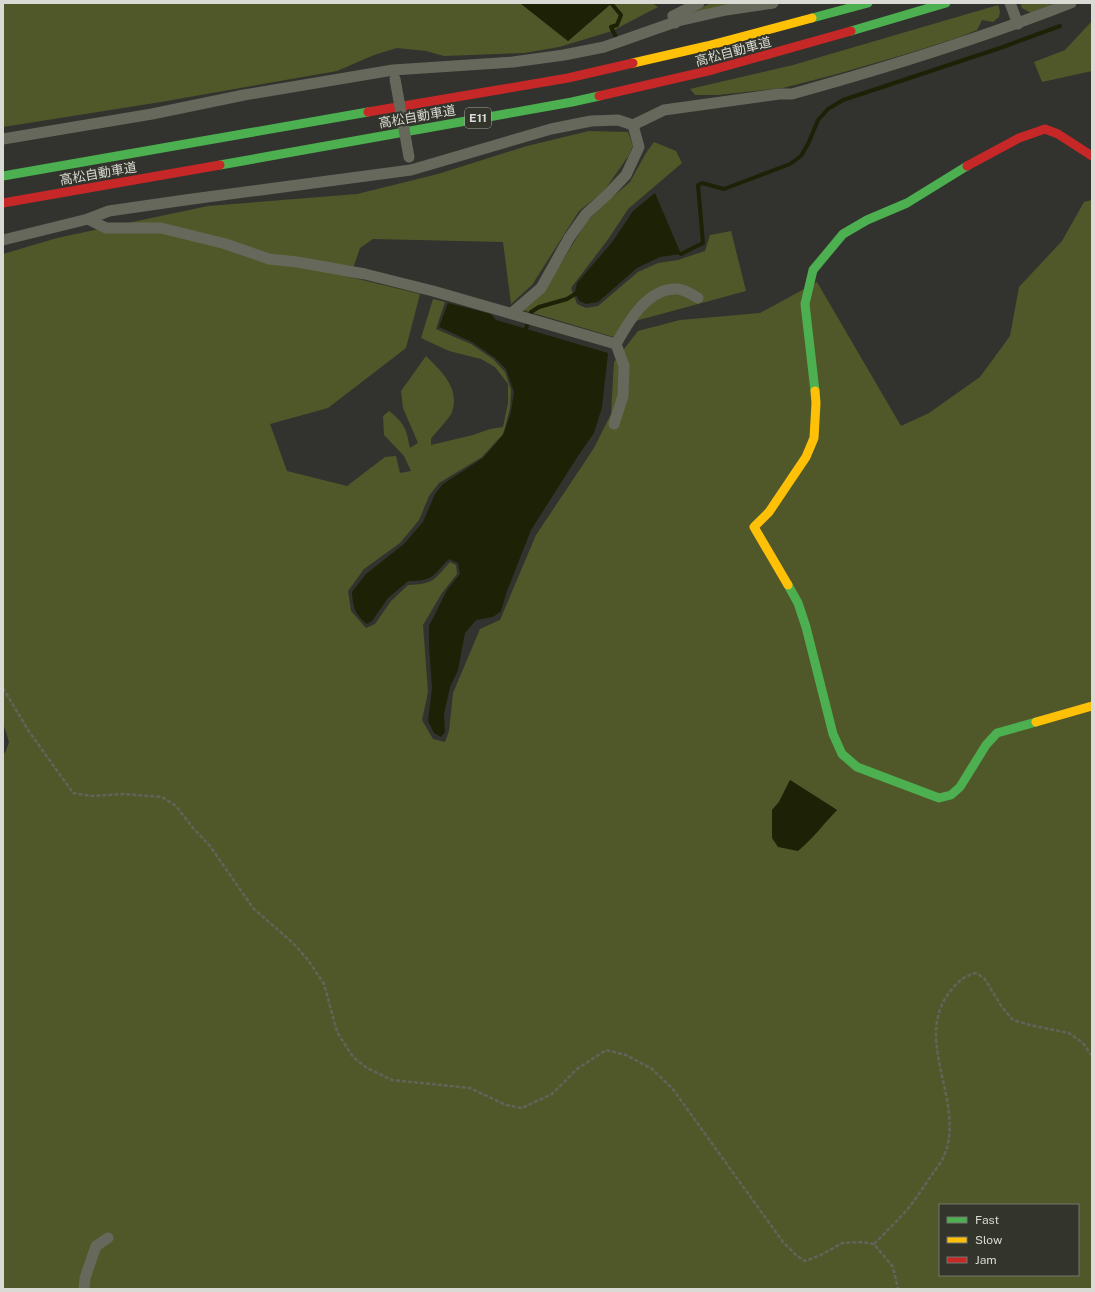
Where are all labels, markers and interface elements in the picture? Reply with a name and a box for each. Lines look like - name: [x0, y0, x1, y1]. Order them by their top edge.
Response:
- street label: 高松自動車道: [694, 34, 773, 69]
- street label: 高松自動車道: [377, 102, 457, 131]
- road number: E11: [465, 108, 491, 128]
- street label: 高松自動車道: [58, 159, 138, 188]
- legend: [939, 1204, 1079, 1276]
- text: Fast: [975, 1213, 1000, 1227]
- text: Slow: [975, 1233, 1003, 1247]
- text: Jam: [975, 1253, 997, 1267]

